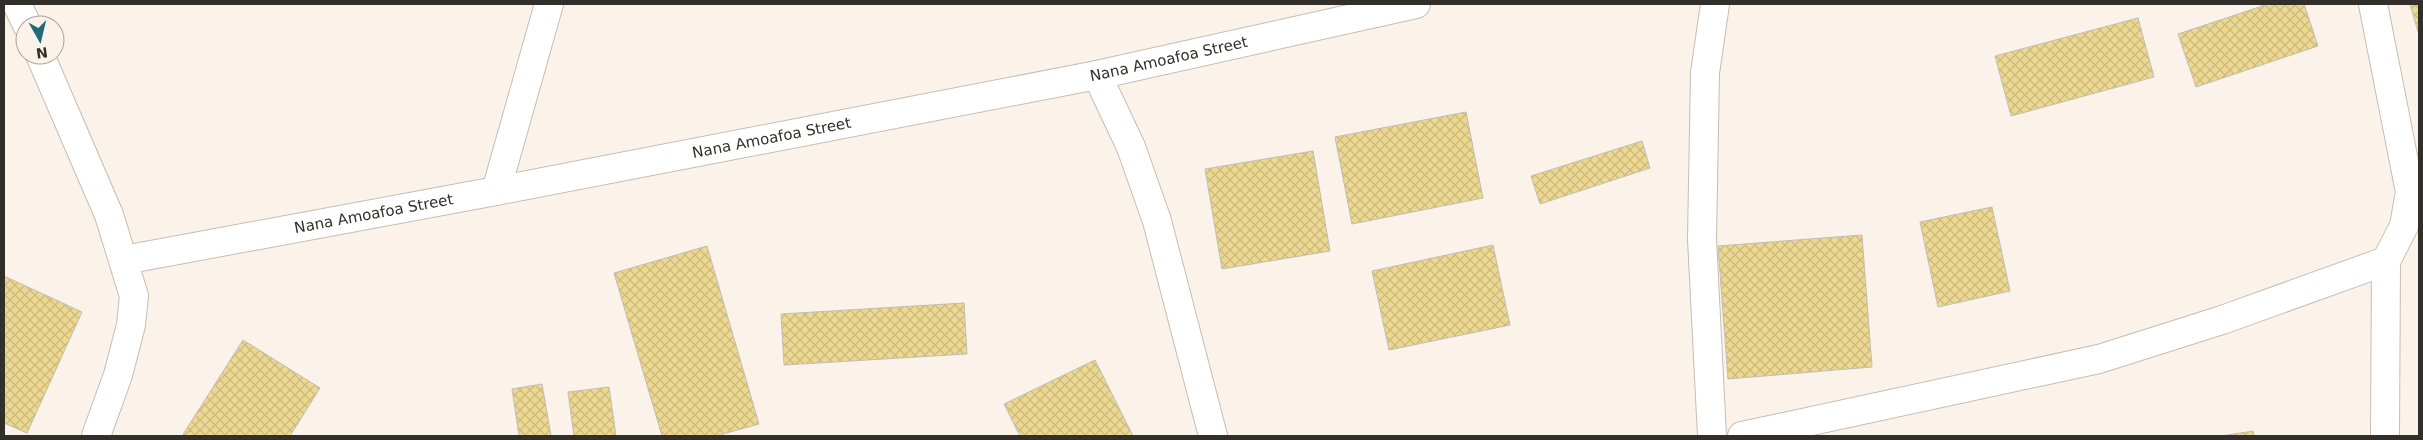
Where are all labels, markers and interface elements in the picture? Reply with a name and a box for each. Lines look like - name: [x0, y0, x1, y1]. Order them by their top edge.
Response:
- north arrow: [15, 15, 65, 65]
- street label: Nana Amoafoa Street: [1088, 33, 1250, 85]
- text: N: [35, 44, 49, 62]
- street label: Nana Amoafoa Street: [691, 114, 853, 162]
- street label: Nana Amoafoa Street: [293, 190, 455, 237]

